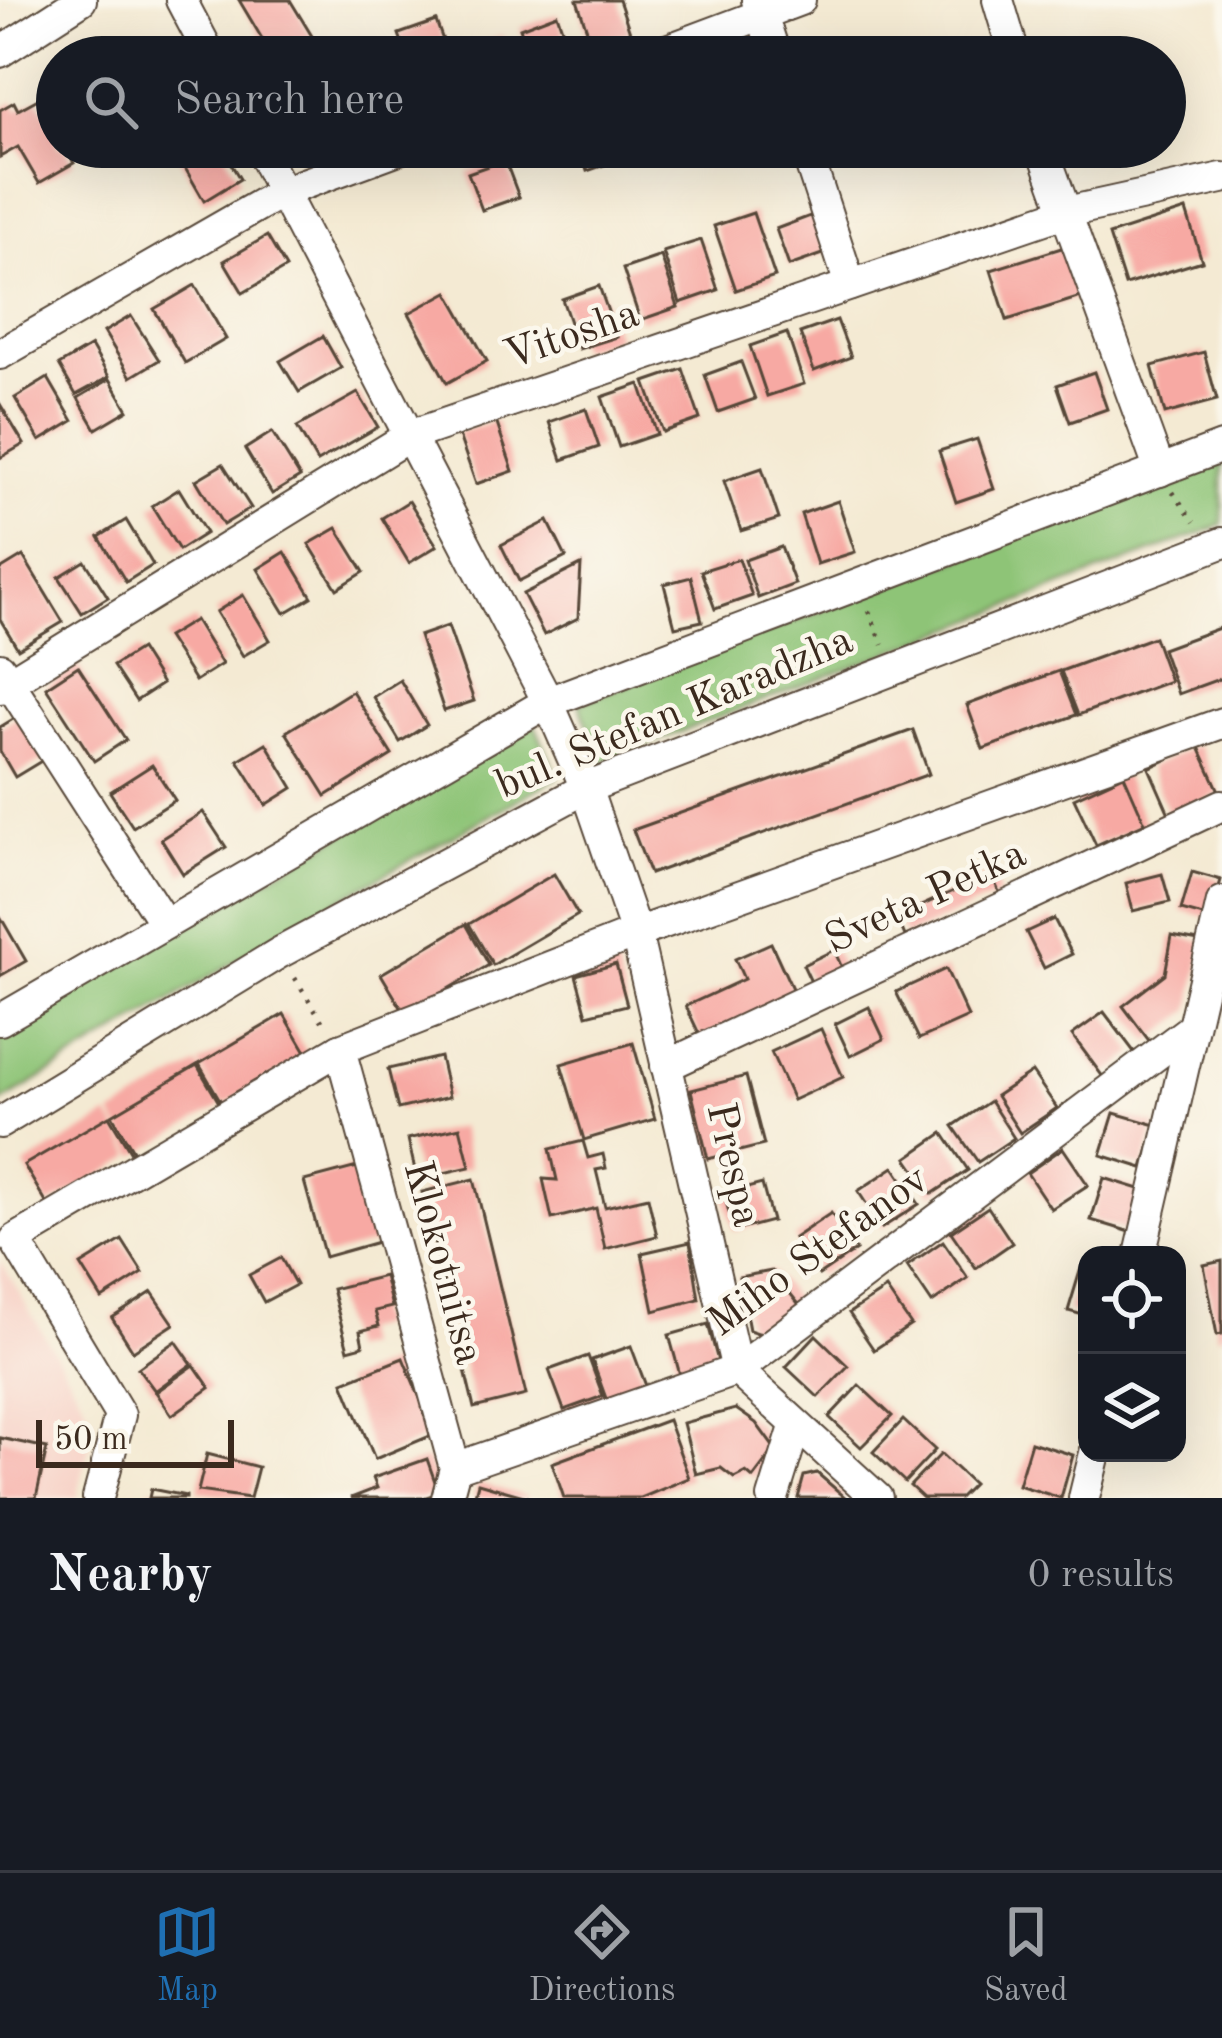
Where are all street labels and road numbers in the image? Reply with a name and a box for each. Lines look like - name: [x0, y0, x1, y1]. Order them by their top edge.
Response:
- street label: Vitosha: [499, 293, 645, 379]
- street label: bul. Stefan Karadzha: [491, 620, 859, 808]
- street label: Sveta Petka: [819, 833, 1033, 963]
- street label: Prespa: [697, 1099, 767, 1231]
- street label: Klokotnitsa: [395, 1157, 489, 1369]
- street label: Miho Stefanov: [701, 1158, 937, 1346]

